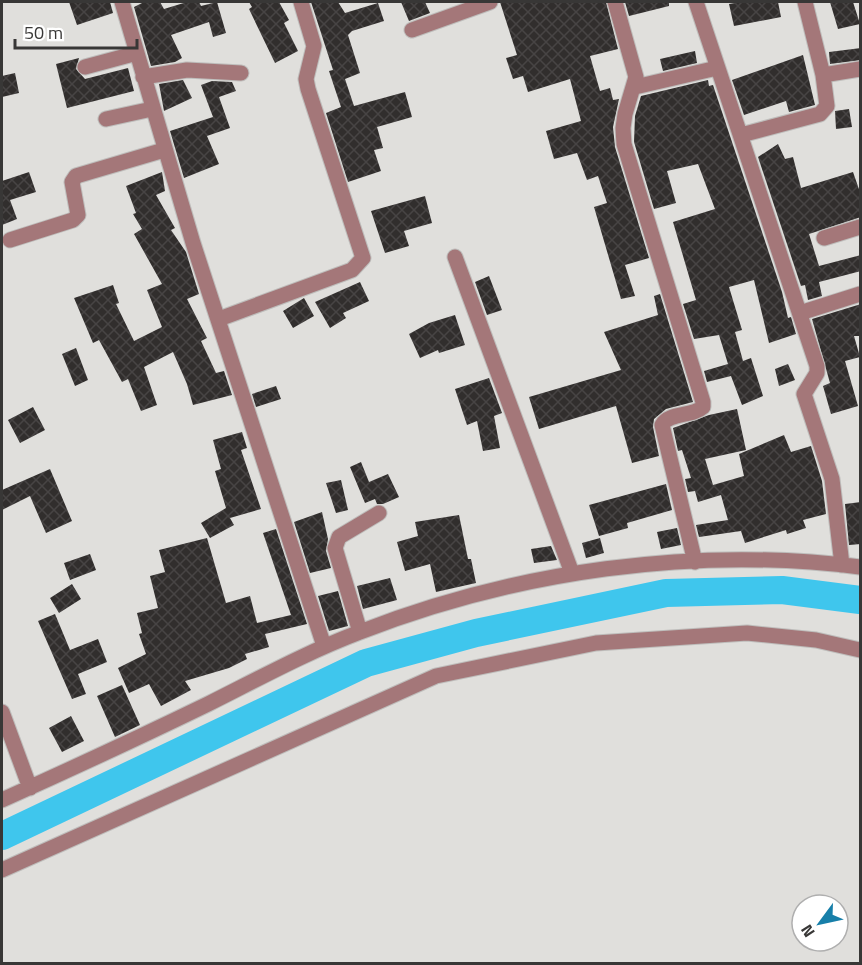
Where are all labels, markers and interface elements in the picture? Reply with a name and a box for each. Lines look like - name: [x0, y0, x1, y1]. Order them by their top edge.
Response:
- scale bar: [15, 12, 136, 50]
- text: 50 m: [24, 19, 63, 46]
- north arrow: [790, 893, 850, 953]
- text: N: [794, 920, 821, 942]

